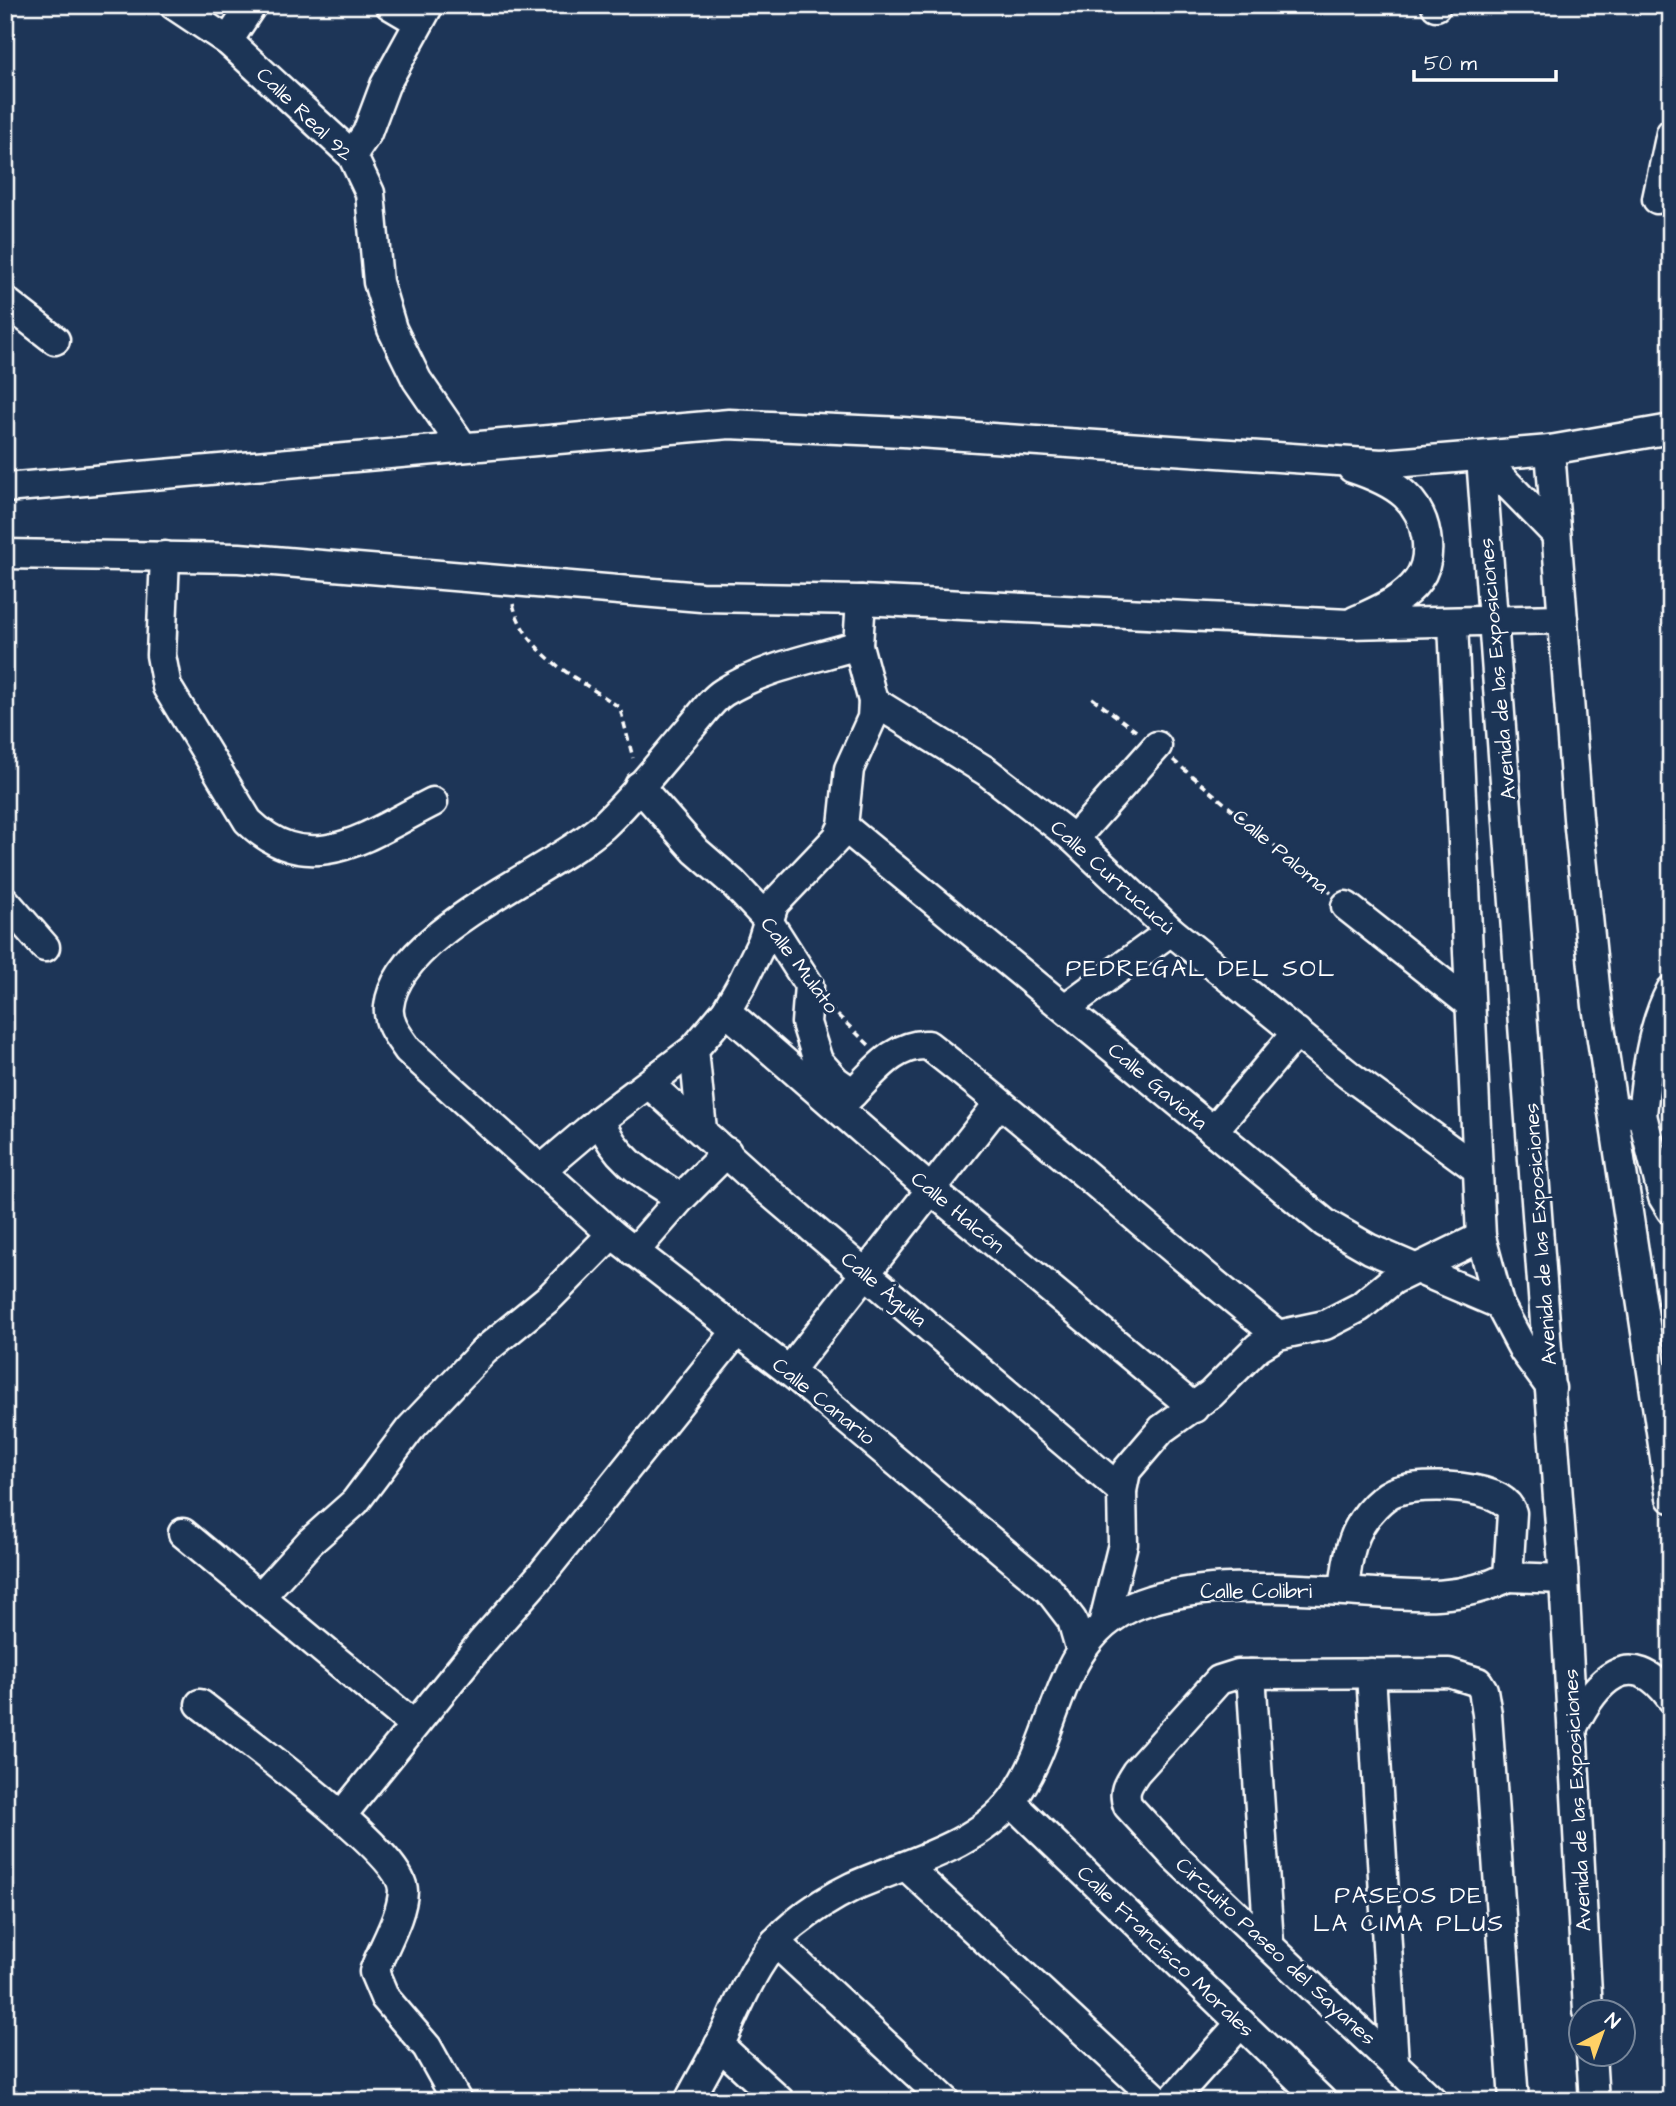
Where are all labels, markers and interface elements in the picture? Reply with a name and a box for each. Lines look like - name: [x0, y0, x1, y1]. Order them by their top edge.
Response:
- scale bar: [1414, 38, 1555, 82]
- text: 50 m: [1424, 49, 1478, 78]
- street label: Calle Real 92: [250, 61, 360, 168]
- street label: Avenida de las Exposiciones: [1472, 537, 1524, 801]
- street label: Calle Paloma: [1226, 802, 1335, 901]
- street label: Calle Currucucú: [1044, 813, 1182, 942]
- street label: Calle Mulato: [754, 911, 846, 1020]
- district label: PEDREGAL DEL SOL: [1066, 952, 1336, 986]
- street label: Calle Gaviota: [1102, 1036, 1214, 1137]
- street label: Avenida de las Exposiciones: [1517, 1102, 1565, 1366]
- street label: Calle Halcón: [905, 1165, 1011, 1260]
- street label: Calle Águila: [833, 1245, 933, 1336]
- street label: Calle Canario: [766, 1351, 882, 1452]
- street label: Calle Colibri: [1200, 1577, 1312, 1606]
- street label: Avenida de las Exposiciones: [1556, 1668, 1600, 1932]
- street label: Circuito Paseo del Sayanes: [1168, 1851, 1382, 2054]
- street label: Calle Francisco Morales: [1071, 1859, 1261, 2044]
- district label: PASEOS DE LA CIMA PLUS: [1313, 1879, 1505, 1941]
- north arrow: [1568, 1997, 1638, 2068]
- text: N: [1599, 2007, 1626, 2035]

